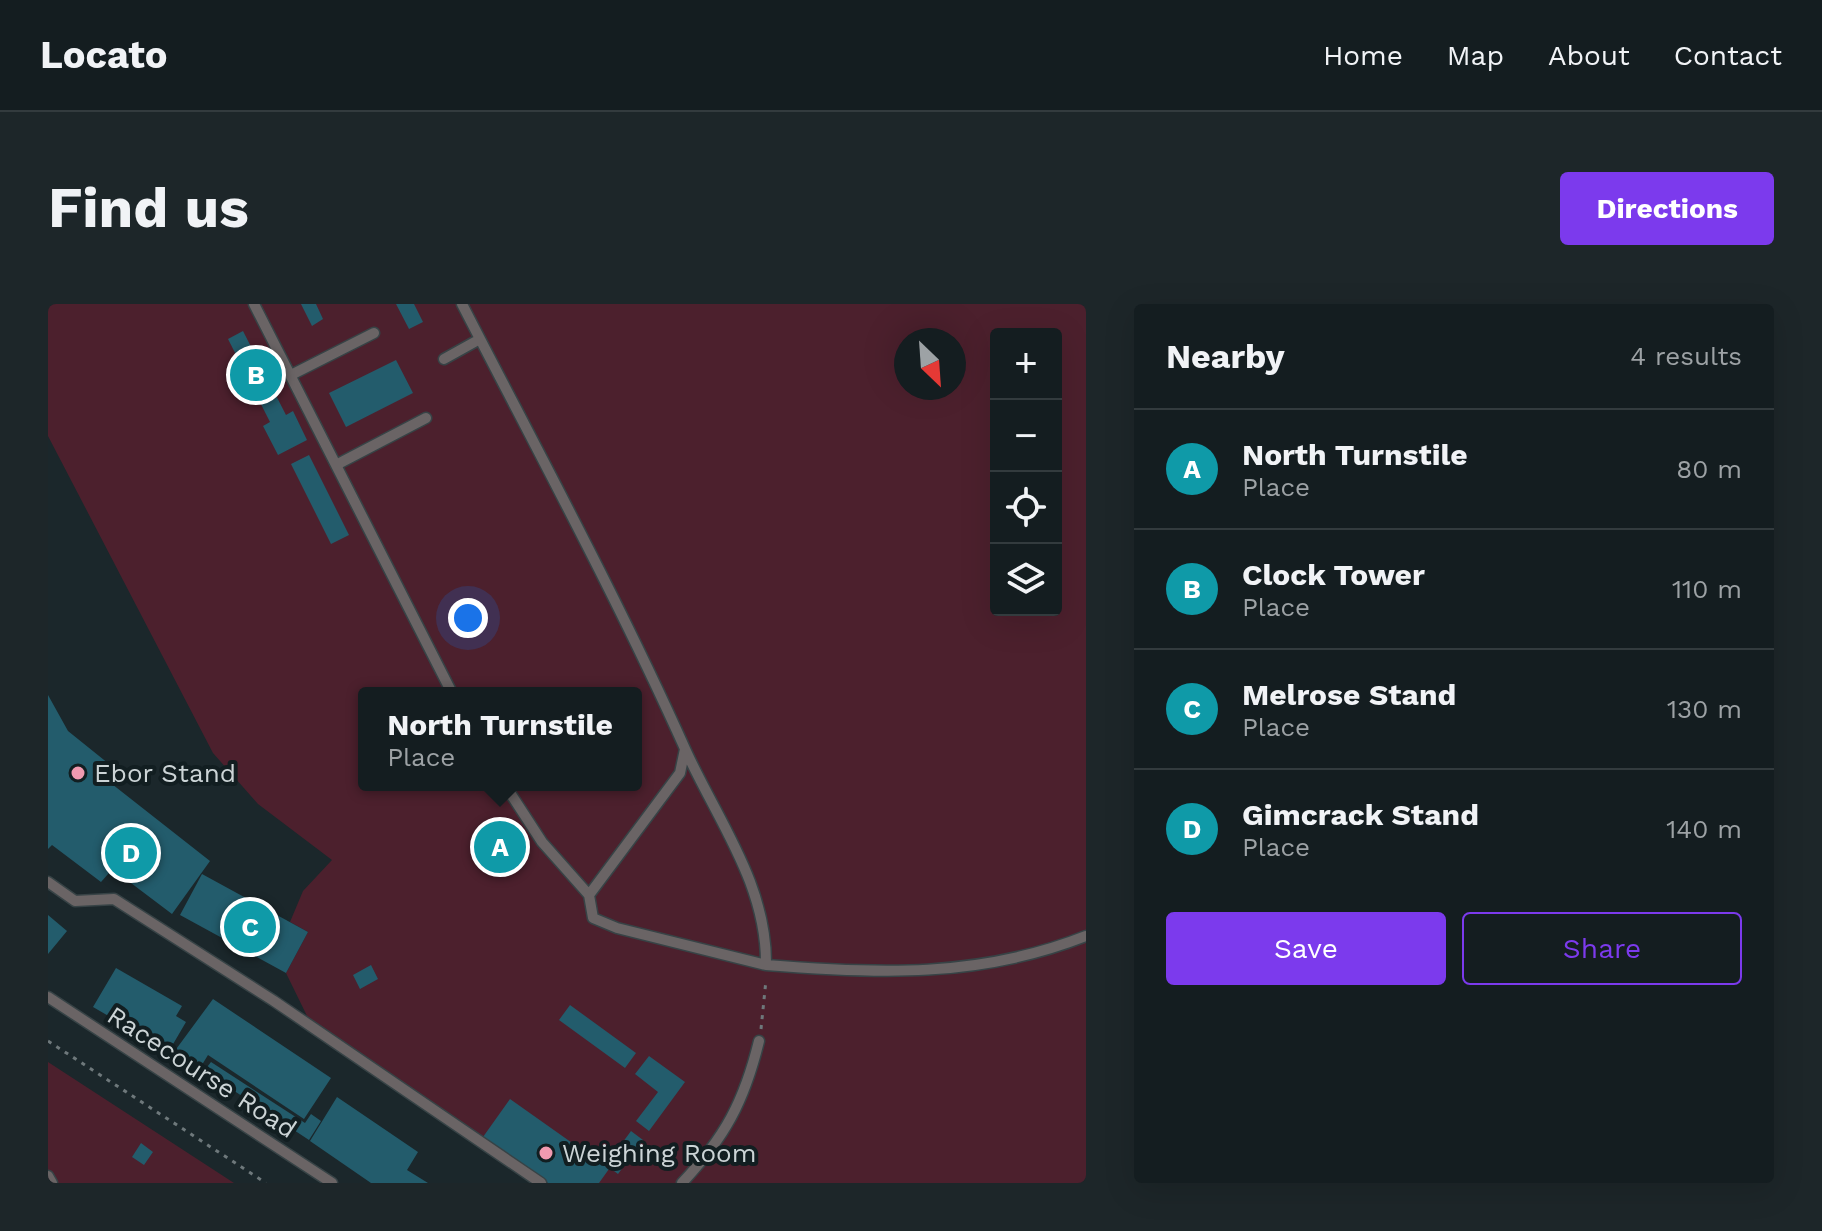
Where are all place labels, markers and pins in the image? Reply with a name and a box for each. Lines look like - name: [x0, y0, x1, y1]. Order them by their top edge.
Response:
- pin: B: [230, 345, 282, 405]
- place label: Ebor Stand: [94, 758, 236, 788]
- marker: Ebor Stand: [69, 764, 87, 782]
- pin: A: [474, 817, 526, 877]
- pin: D: [105, 823, 157, 883]
- pin: C: [224, 897, 276, 957]
- place label: Weighing Room: [562, 1138, 756, 1168]
- marker: Weighing Room: [537, 1144, 555, 1162]

